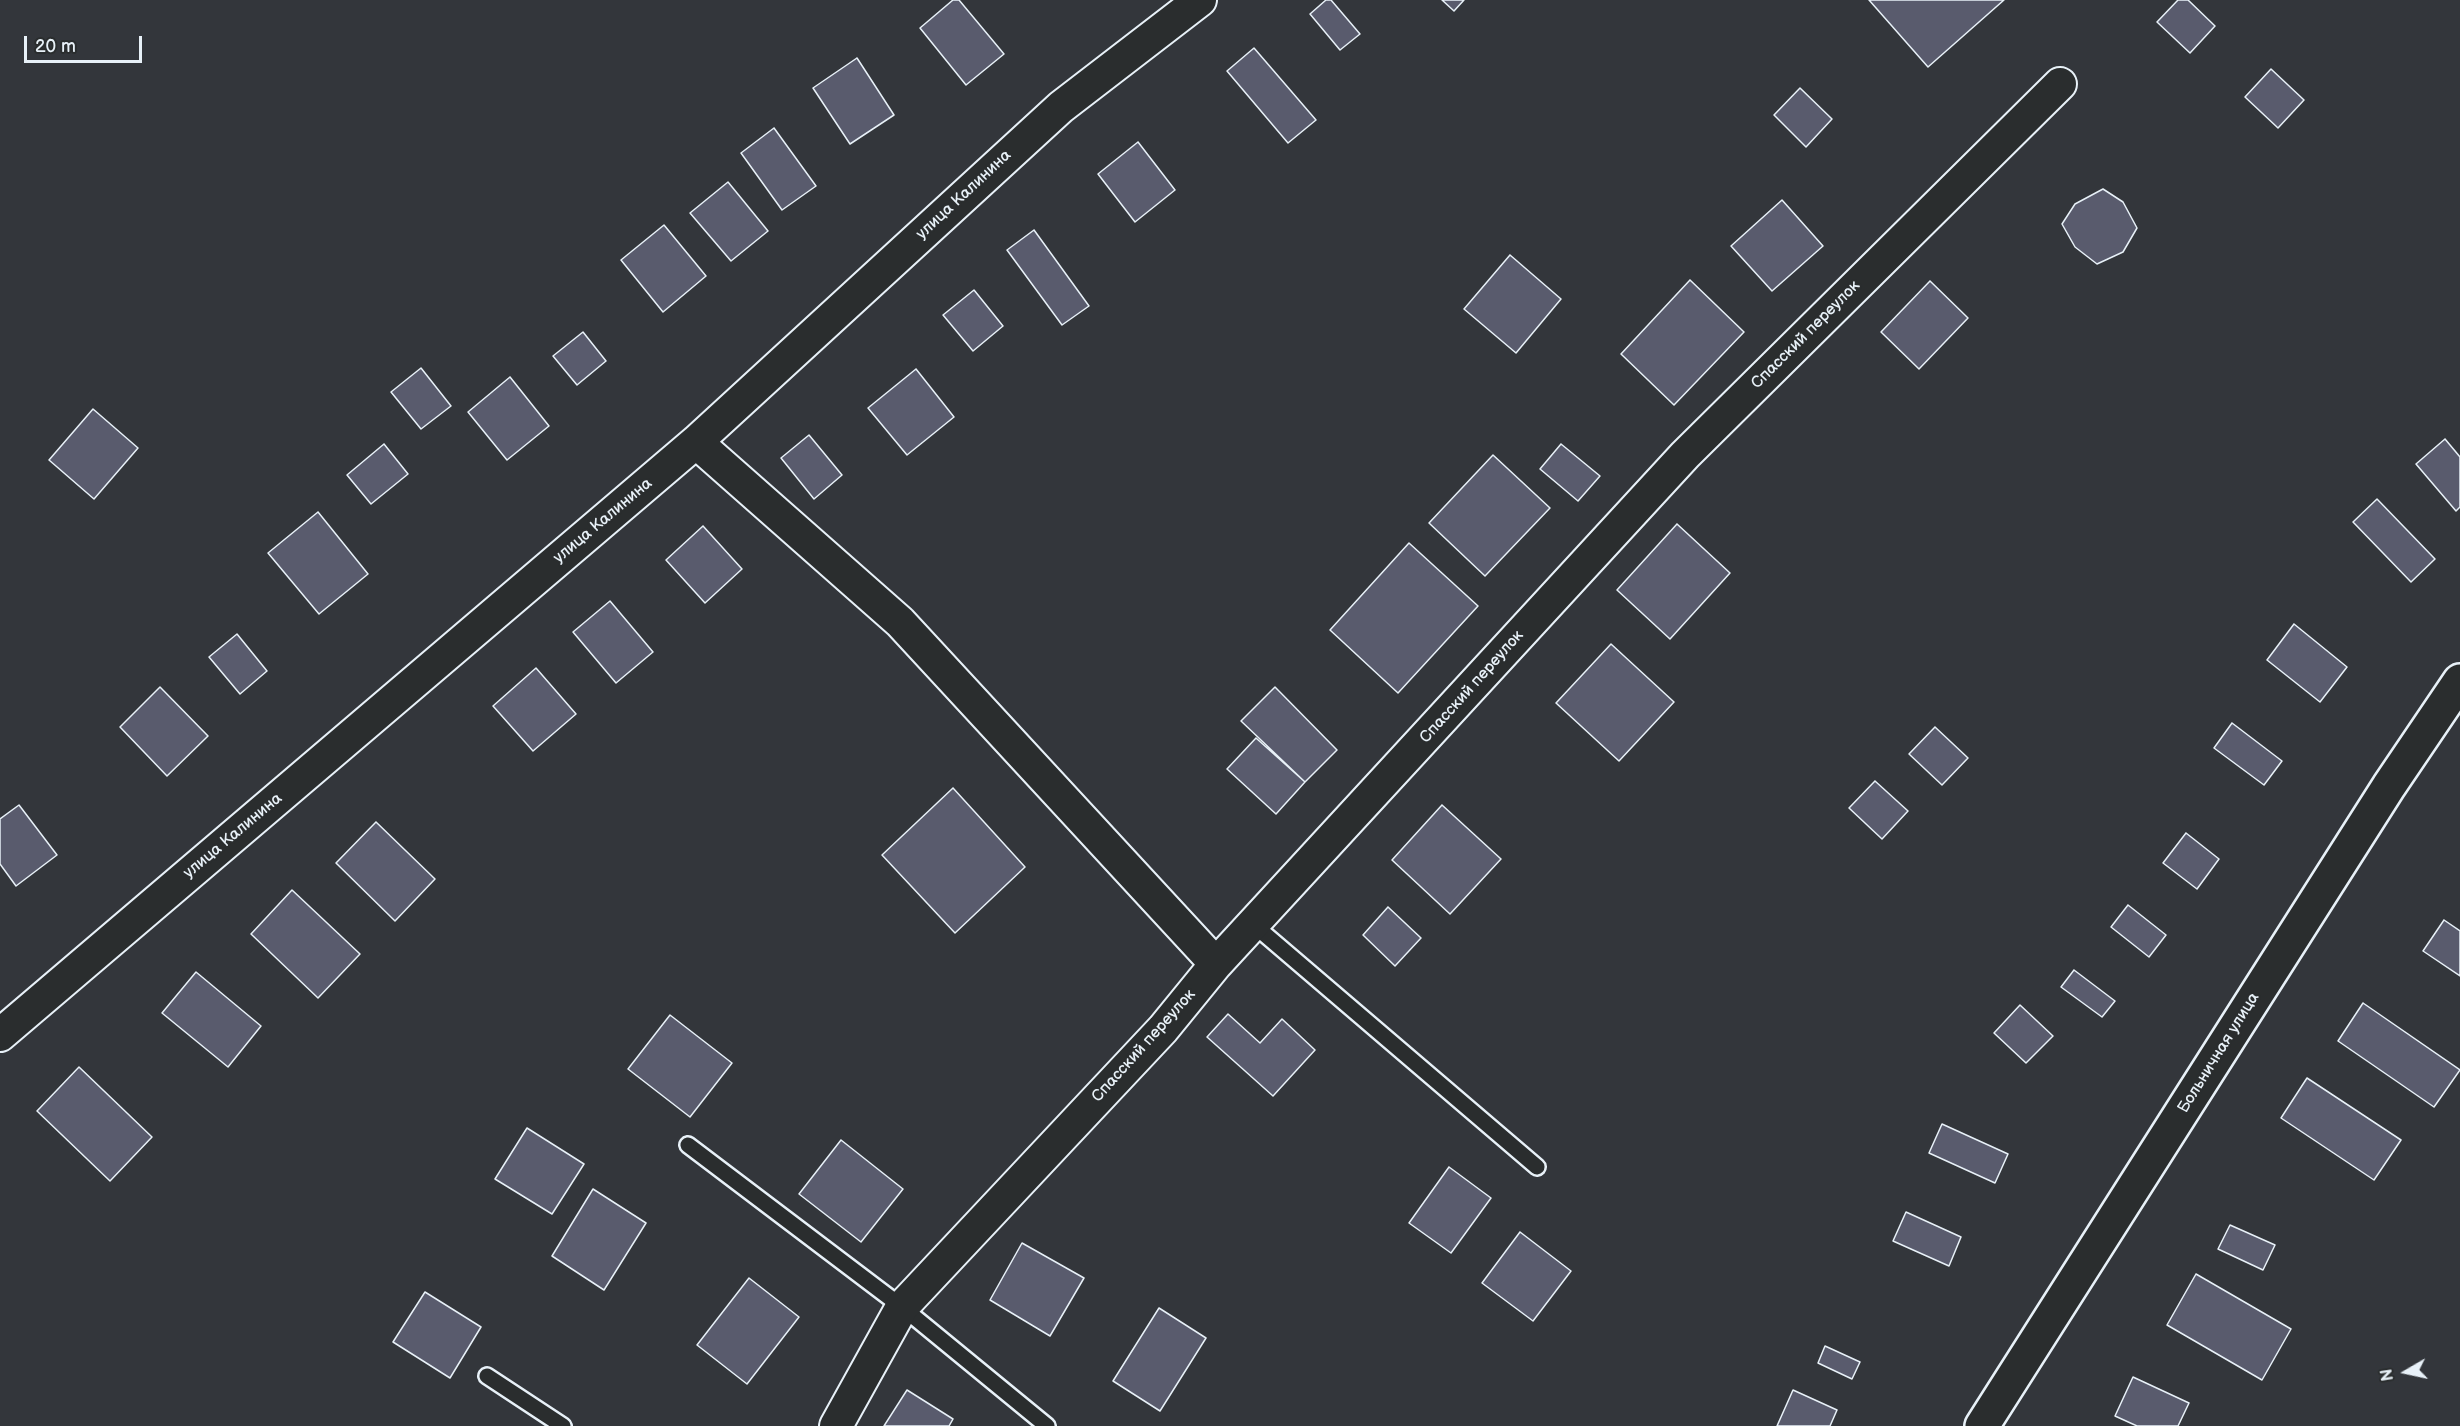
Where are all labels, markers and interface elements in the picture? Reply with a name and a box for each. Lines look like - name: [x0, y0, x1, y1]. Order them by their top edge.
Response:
- scale bar: [27, 24, 146, 62]
- text: 20 m: [35, 36, 76, 57]
- street label: улица Калинина: [913, 146, 1015, 244]
- street label: Спасский переулок: [1748, 277, 1864, 393]
- street label: улица Калинина: [550, 474, 656, 568]
- street label: Спасский переулок: [1416, 626, 1528, 748]
- street label: улица Калинина: [180, 789, 286, 883]
- street label: Спасский переулок: [1088, 985, 1200, 1107]
- street label: Больничная улица: [2174, 989, 2264, 1117]
- north arrow: [2376, 1342, 2436, 1402]
- text: N: [2377, 1367, 2398, 1382]

